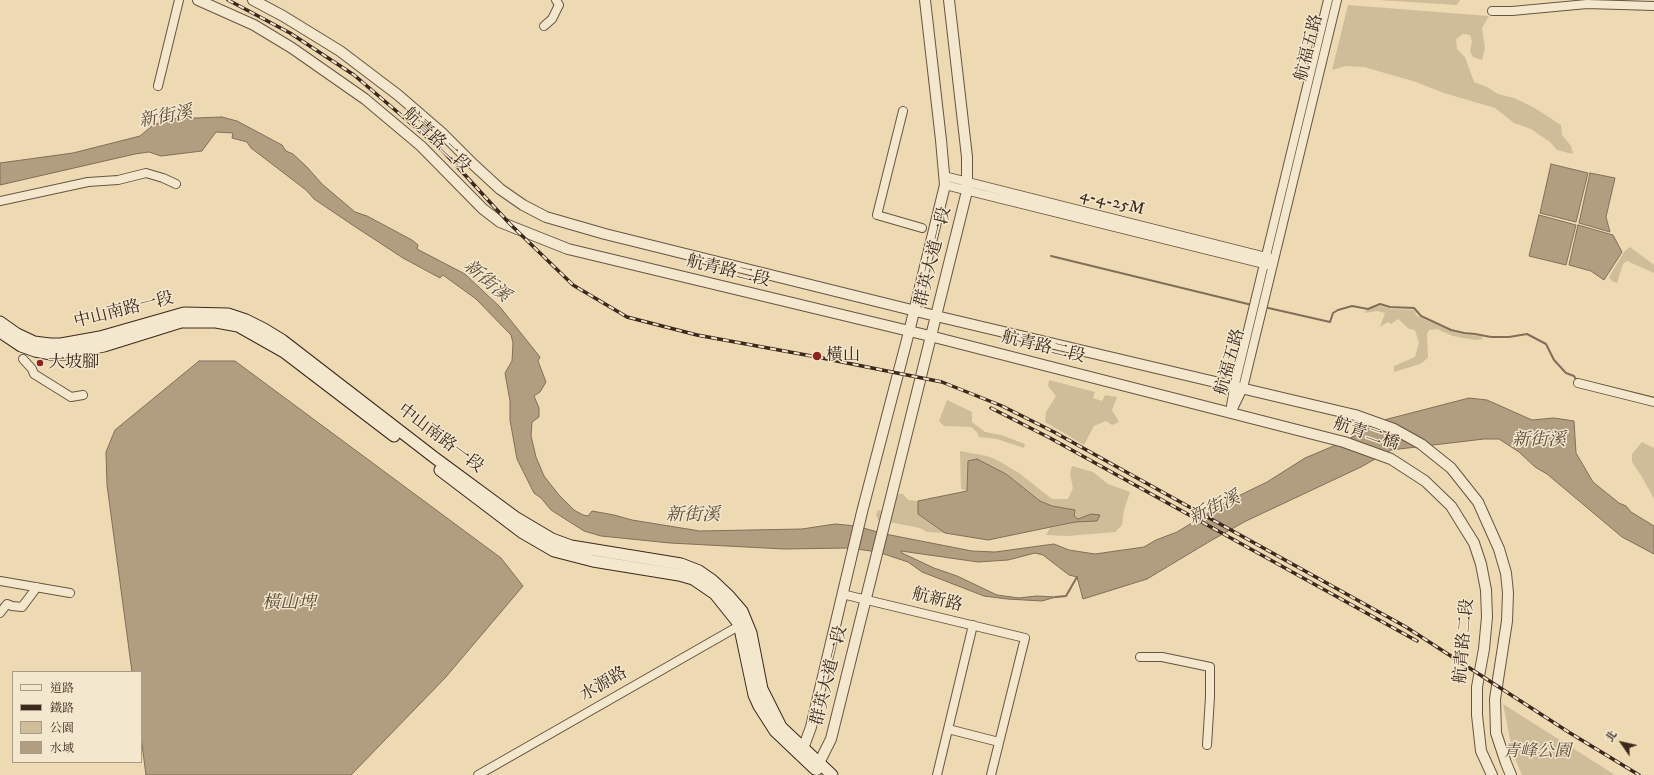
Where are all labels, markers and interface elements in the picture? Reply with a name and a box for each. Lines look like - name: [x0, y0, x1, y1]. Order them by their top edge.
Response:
- street label: 航福五路: [1292, 13, 1328, 83]
- water label: 新街溪: [138, 103, 194, 133]
- street label: 航青路二段: [398, 105, 474, 177]
- street label: 4-4-25M: [1078, 185, 1146, 221]
- street label: 群英大道一段: [912, 205, 956, 309]
- street label: 航青路二段: [684, 252, 772, 292]
- water label: 新街溪: [458, 256, 514, 308]
- street label: 中山南路一段: [72, 289, 176, 333]
- street label: 航福五路: [1212, 327, 1250, 397]
- street label: 航青路二段: [999, 328, 1087, 368]
- place label: 橫山: [826, 346, 860, 366]
- marker: 橫山: [811, 350, 823, 362]
- place label: 大坡腳: [48, 353, 99, 373]
- marker: 大坡腳: [35, 358, 45, 368]
- street label: 中山南路一段: [393, 400, 487, 478]
- street label: 航青二橋: [1331, 414, 1401, 456]
- water label: 新街溪: [1512, 430, 1566, 452]
- water label: 新街溪: [1186, 488, 1244, 530]
- water label: 新街溪: [666, 505, 720, 527]
- street label: 航新路: [910, 585, 964, 617]
- water label: 橫山埤: [262, 593, 316, 615]
- street label: 航青路二段: [1451, 598, 1479, 684]
- street label: 群英大道一段: [808, 624, 852, 728]
- street label: 水源路: [577, 663, 631, 707]
- legend: [12, 671, 142, 763]
- text: 道路: [50, 681, 74, 696]
- text: 鐵路: [50, 701, 74, 716]
- text: 公園: [50, 721, 74, 736]
- north arrow: [1602, 723, 1642, 763]
- text: 北: [1603, 728, 1621, 745]
- text: 水域: [50, 741, 74, 756]
- park label: 青峰公園: [1503, 742, 1571, 762]

